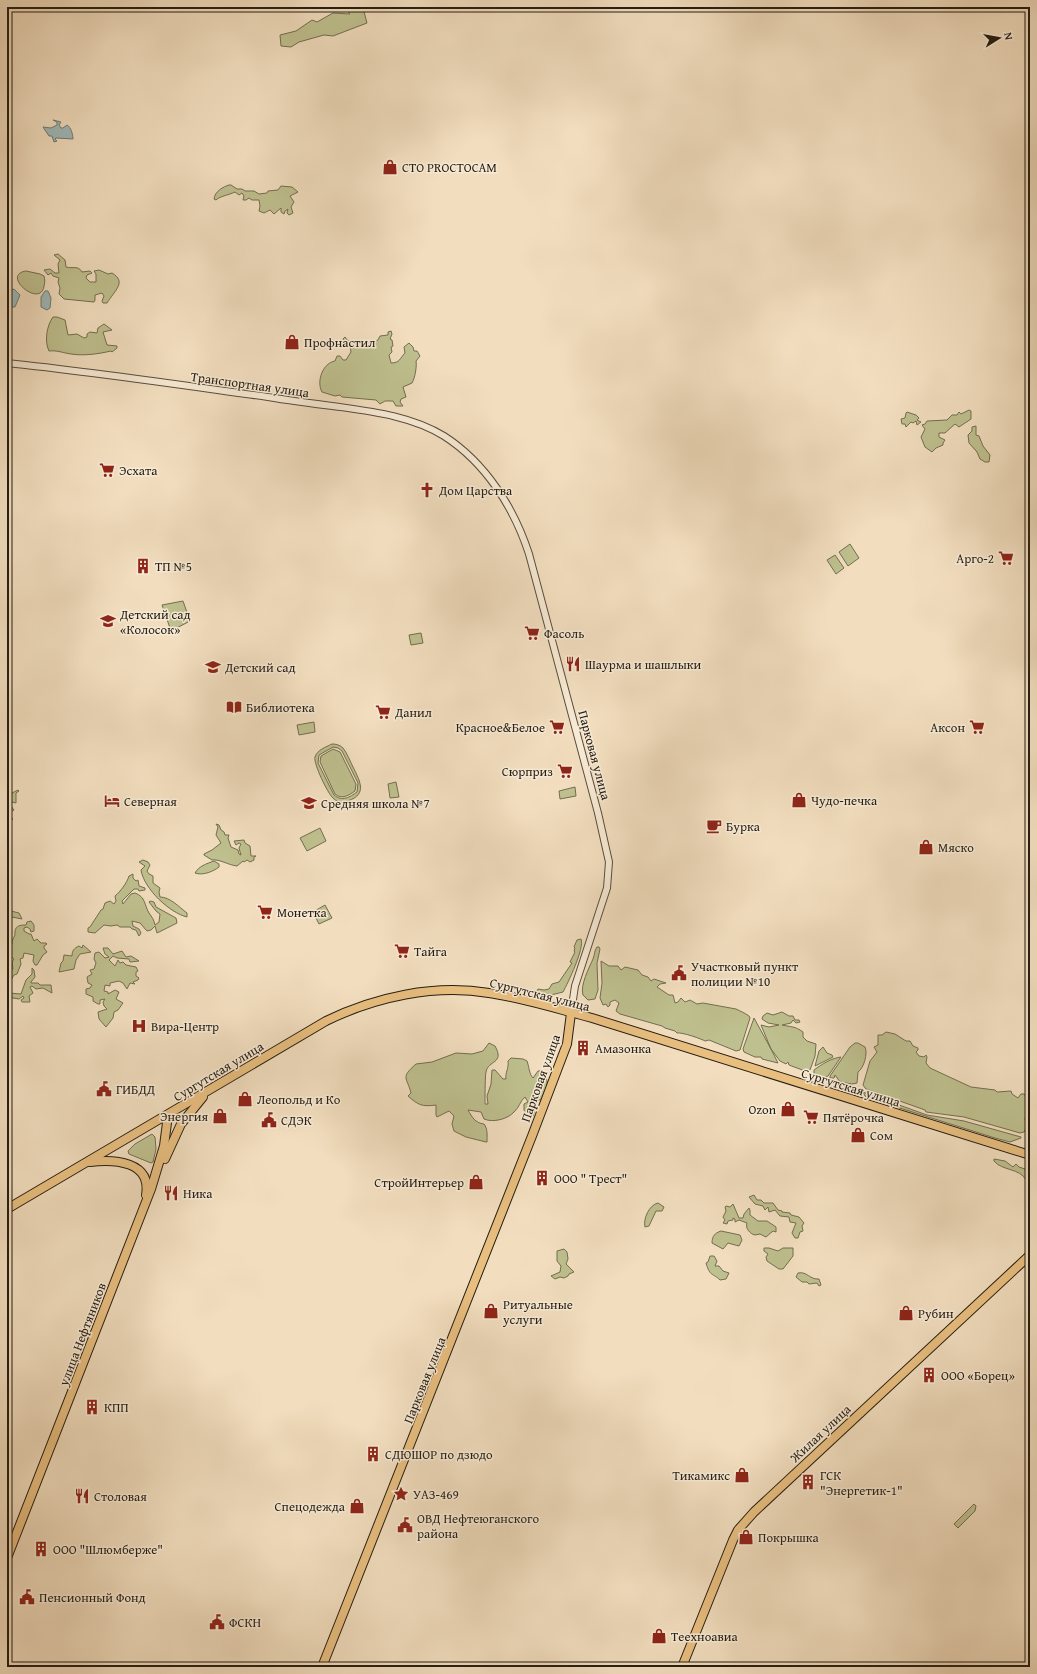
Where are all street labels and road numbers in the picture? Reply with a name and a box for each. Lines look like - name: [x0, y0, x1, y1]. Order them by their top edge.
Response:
- street label: Транспортная улица: [190, 367, 311, 402]
- street label: Парковая улица: [573, 708, 616, 803]
- street label: Сургутская улица: [488, 973, 593, 1016]
- street label: Парковая улица: [516, 1031, 565, 1125]
- street label: Сургутская улица: [169, 1037, 268, 1106]
- street label: Сургутская улица: [799, 1063, 903, 1112]
- street label: улица Нефтяников: [54, 1280, 111, 1390]
- street label: Парковая улица: [398, 1333, 451, 1426]
- street label: Жилая улица: [785, 1400, 856, 1467]

